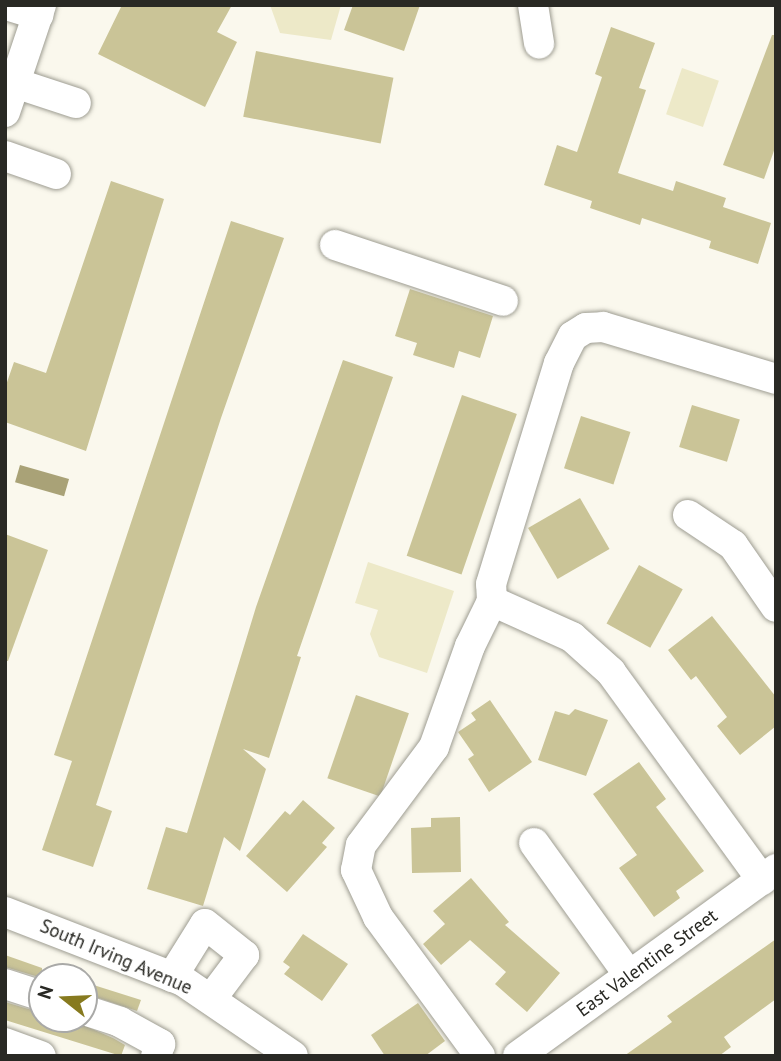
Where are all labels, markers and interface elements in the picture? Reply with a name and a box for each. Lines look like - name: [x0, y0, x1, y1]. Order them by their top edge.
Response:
- street label: East Valentine Street: [572, 904, 722, 1022]
- street label: South Irving Avenue: [36, 915, 196, 999]
- north arrow: [28, 963, 98, 1033]
- text: N: [32, 982, 58, 1002]

